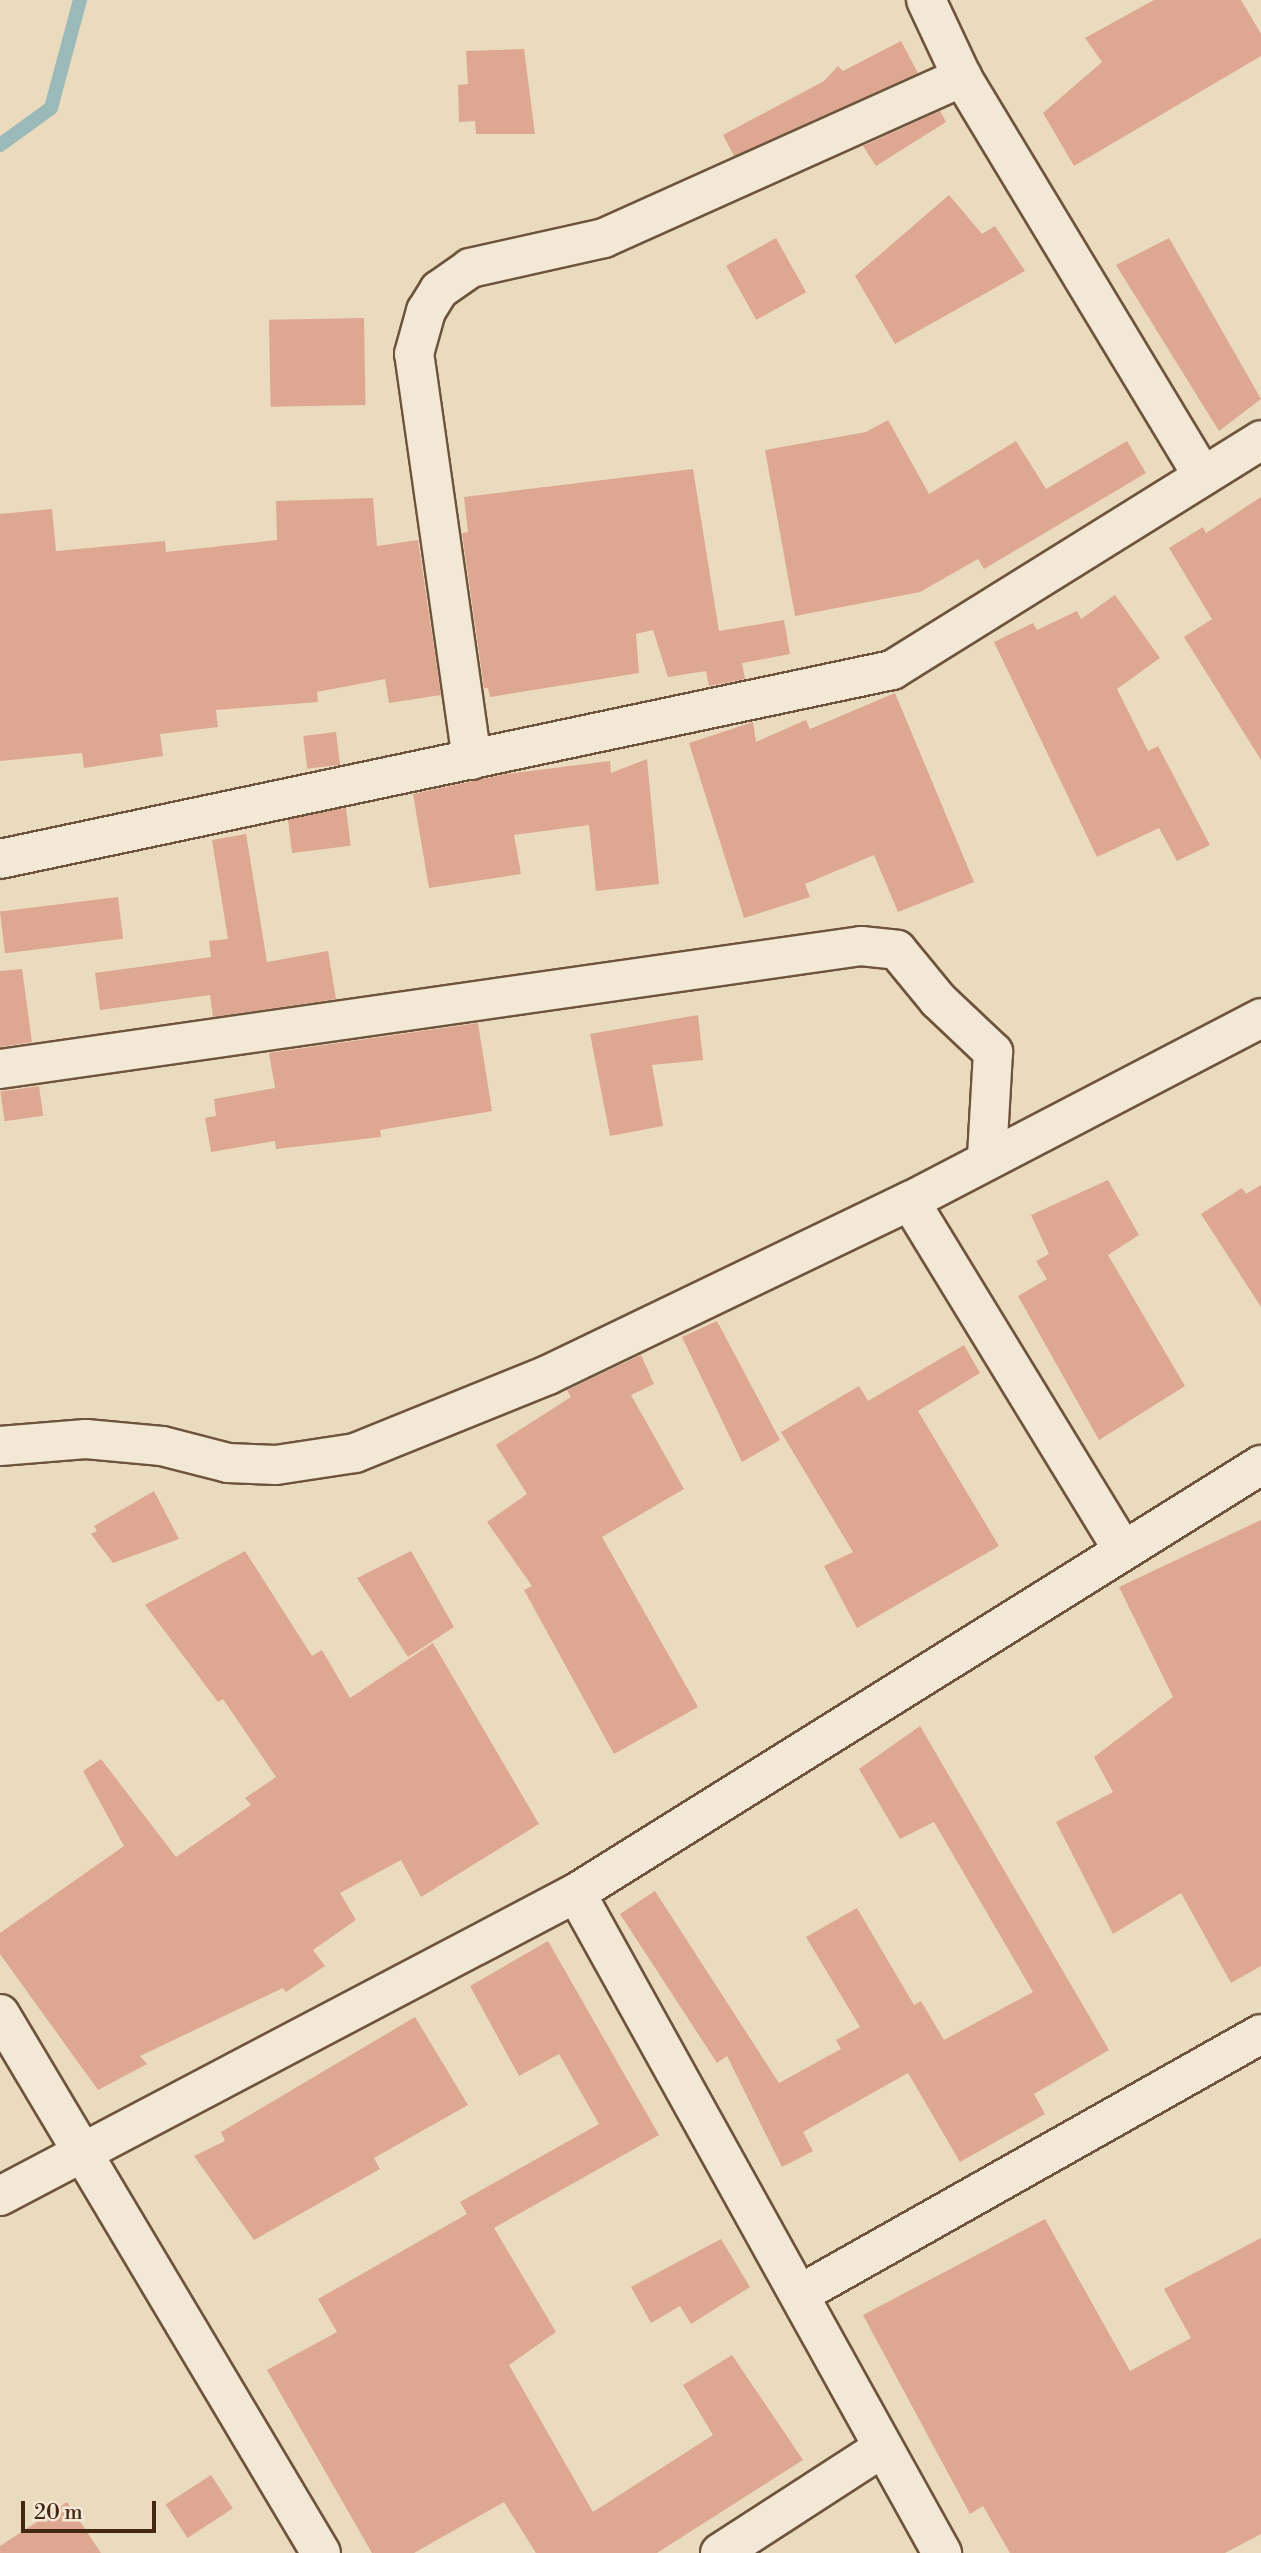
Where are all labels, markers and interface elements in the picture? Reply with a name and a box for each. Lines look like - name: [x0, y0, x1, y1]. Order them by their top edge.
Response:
- scale bar: [24, 2486, 159, 2530]
- text: 20 m: [34, 2500, 83, 2526]

